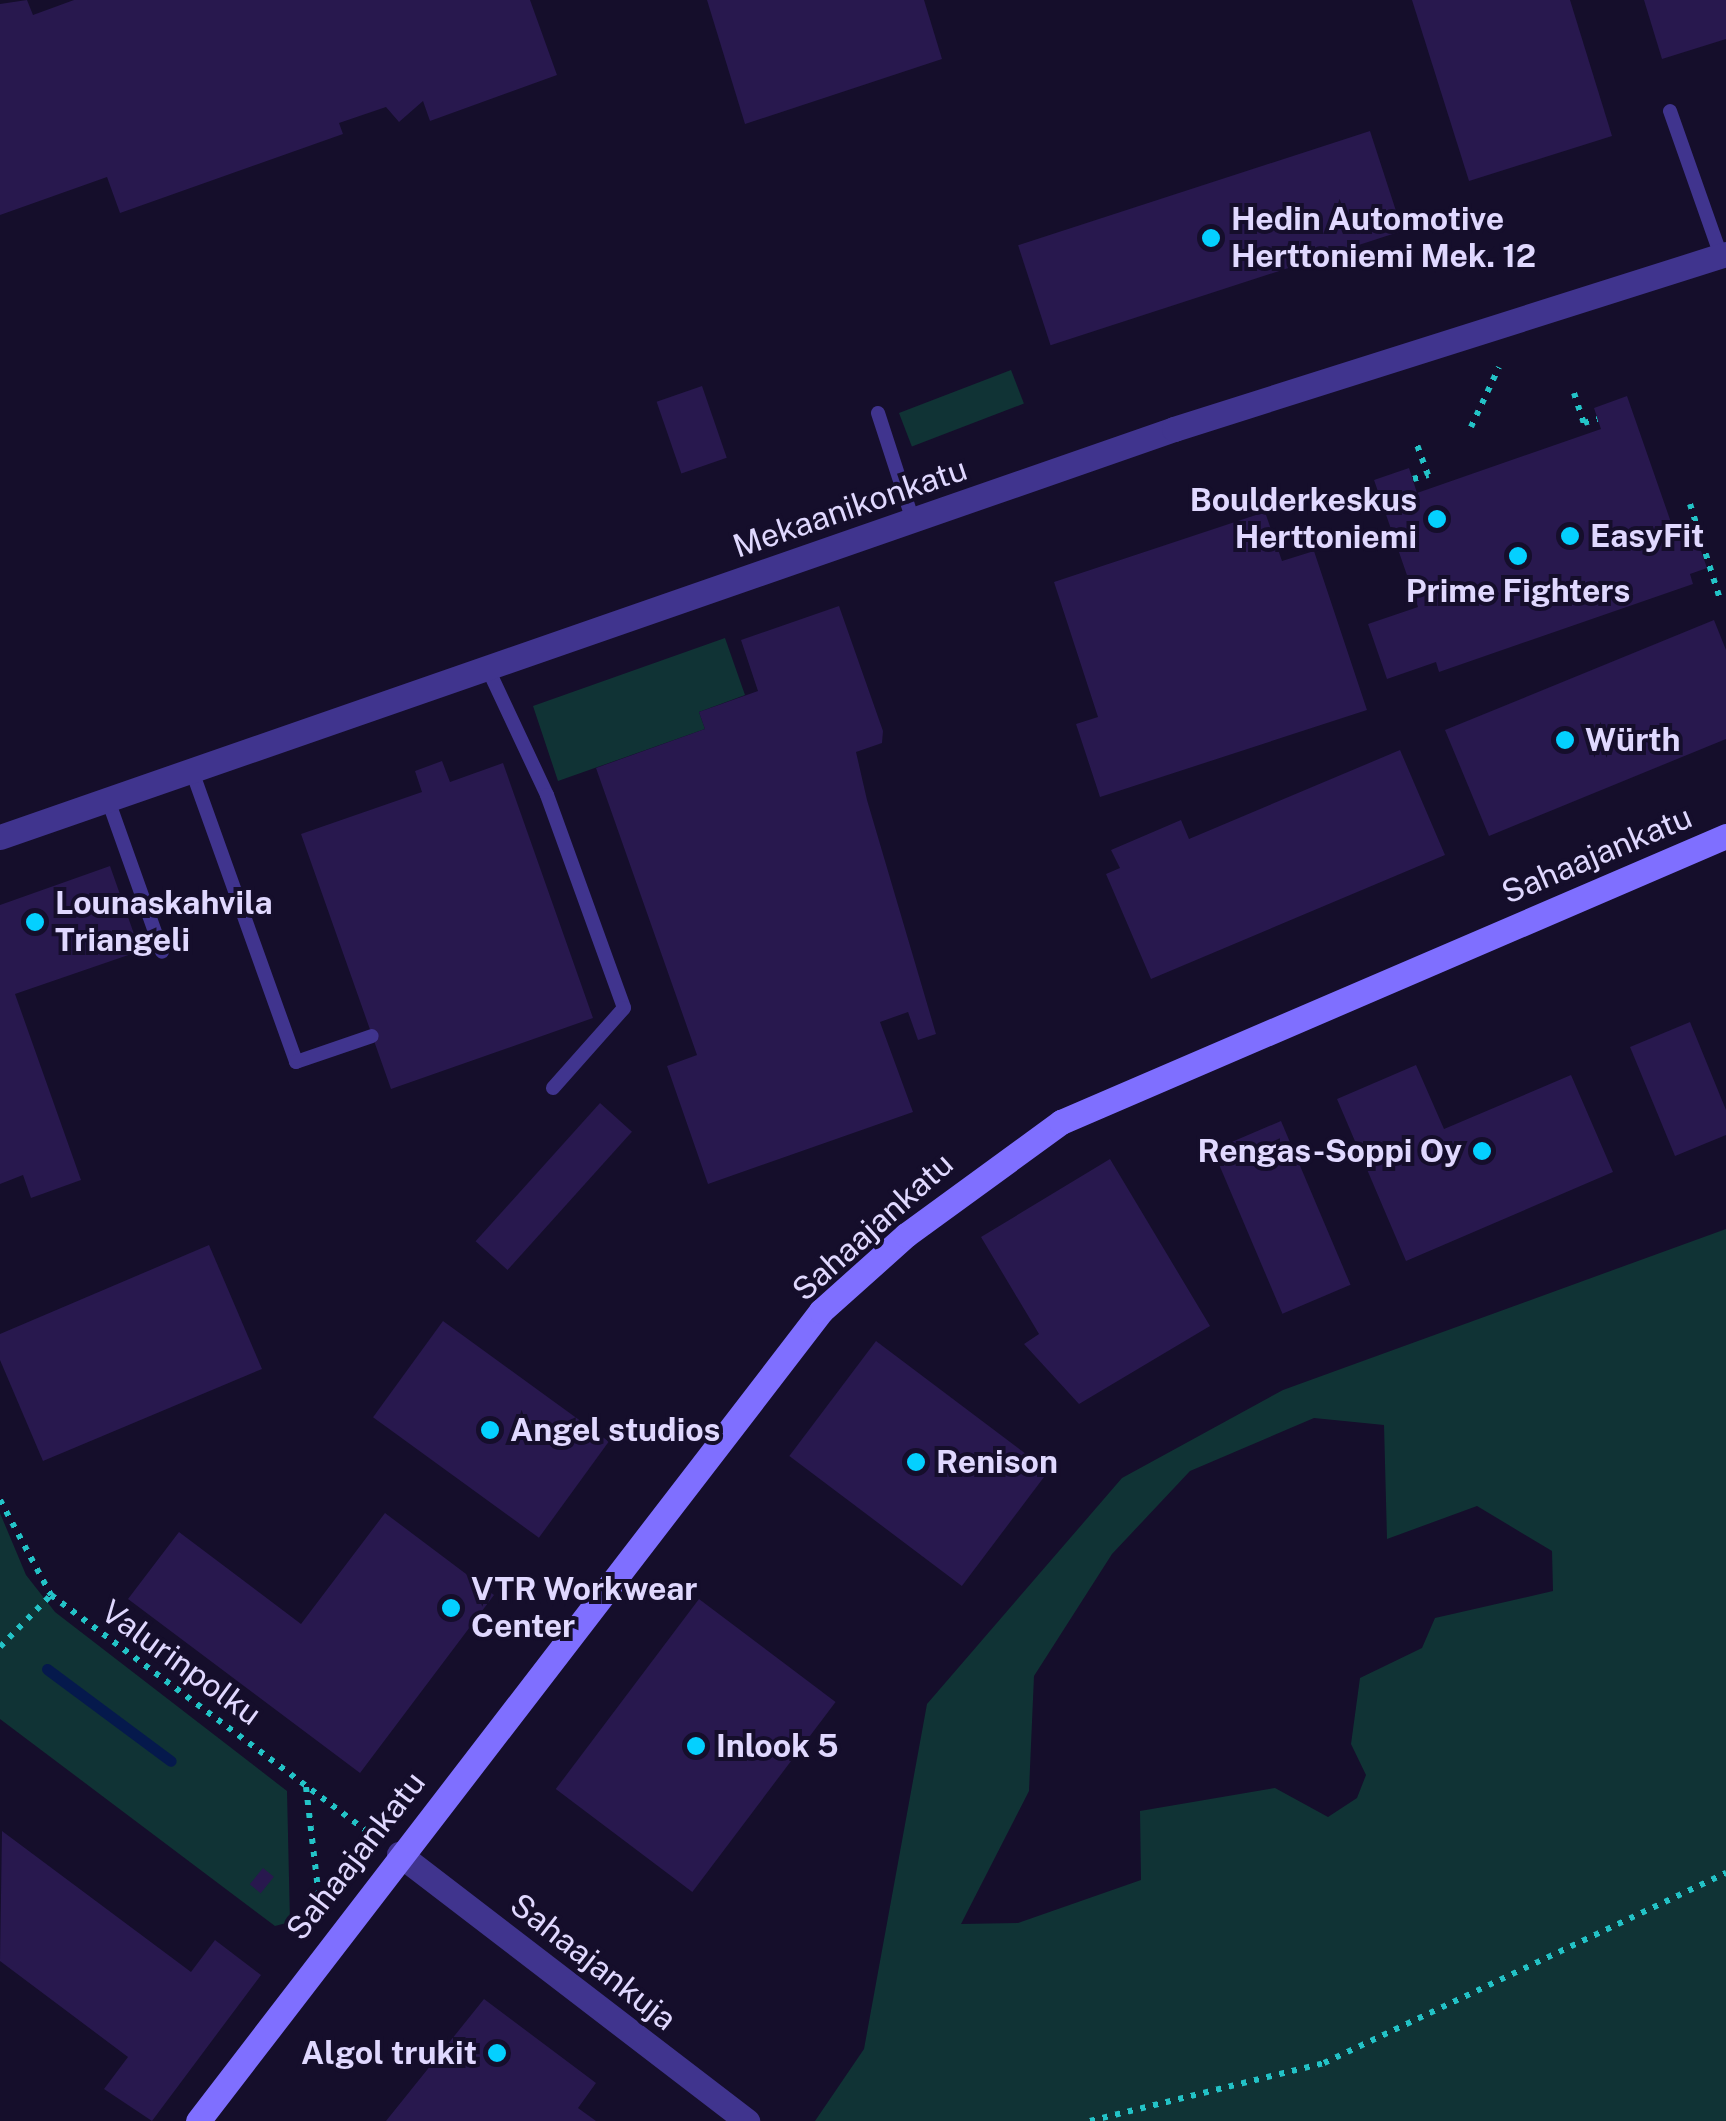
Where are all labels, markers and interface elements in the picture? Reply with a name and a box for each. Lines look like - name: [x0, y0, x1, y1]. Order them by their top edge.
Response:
- place label: Hedin Automotive Herttoniemi Mek. 12: [1231, 201, 1536, 276]
- marker: Hedin Automotive Herttoniemi Mek. 12: [1200, 227, 1222, 249]
- street label: Mekaanikonkatu: [728, 450, 972, 566]
- place label: Boulderkeskus Herttoniemi: [1190, 482, 1417, 557]
- marker: Boulderkeskus Herttoniemi: [1426, 508, 1448, 530]
- place label: EasyFit: [1590, 517, 1704, 555]
- marker: EasyFit: [1559, 525, 1581, 547]
- marker: Prime Fighters: [1507, 545, 1529, 567]
- place label: Prime Fighters: [1406, 572, 1630, 610]
- place label: Würth: [1585, 721, 1680, 759]
- marker: Würth: [1554, 729, 1576, 751]
- street label: Sahaajankatu: [1496, 798, 1698, 912]
- place label: Lounaskahvila Triangeli: [55, 885, 273, 960]
- marker: Lounaskahvila Triangeli: [24, 911, 46, 933]
- place label: Rengas-Soppi Oy: [1198, 1132, 1462, 1170]
- marker: Rengas-Soppi Oy: [1471, 1140, 1493, 1162]
- street label: Sahaajankatu: [785, 1145, 961, 1309]
- place label: Angel studios: [510, 1411, 720, 1449]
- marker: Angel studios: [479, 1419, 501, 1441]
- place label: Renison: [936, 1443, 1058, 1481]
- marker: Renison: [905, 1451, 927, 1473]
- place label: VTR Workwear Center: [471, 1571, 698, 1646]
- street label: Valurinpolku: [94, 1592, 268, 1734]
- marker: VTR Workwear Center: [440, 1597, 462, 1619]
- place label: Inlook 5: [716, 1727, 839, 1765]
- marker: Inlook 5: [685, 1735, 707, 1757]
- street label: Sahaajankatu: [278, 1764, 434, 1948]
- street label: Sahaajankuja: [503, 1885, 683, 2039]
- place label: Algol trukit: [301, 2034, 477, 2072]
- marker: Algol trukit: [486, 2042, 508, 2064]

